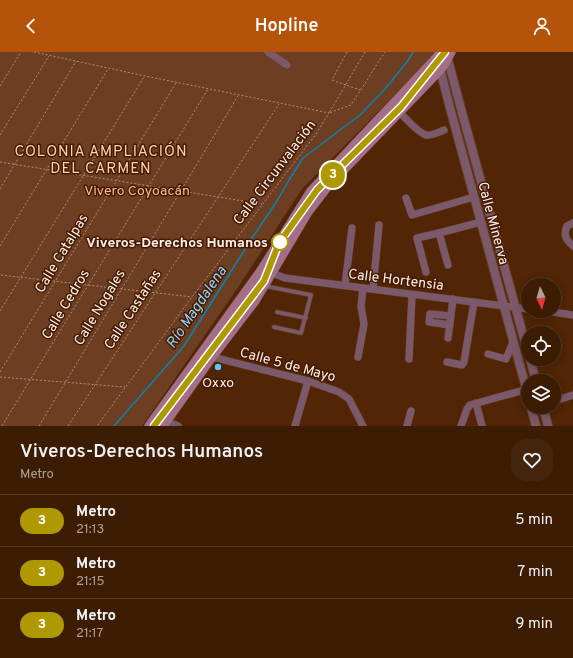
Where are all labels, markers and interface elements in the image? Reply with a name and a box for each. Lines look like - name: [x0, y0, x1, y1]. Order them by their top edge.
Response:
- icon: back: [20, 15, 42, 37]
- text: Hopline: [255, 15, 318, 38]
- icon: person: [531, 15, 553, 37]
- street label: Calle Circunvalación: [230, 117, 320, 229]
- district label: COLONIA AMPLIACIÓN DEL CARMEN: [14, 141, 188, 179]
- line badge: 3: [320, 162, 346, 188]
- text: 3: [329, 166, 337, 183]
- street label: Calle Minerva: [473, 180, 512, 267]
- park label: Vivero Coyoacán: [84, 183, 190, 200]
- street label: Calle Catalpas: [32, 211, 92, 296]
- marker: Viveros-Derechos Humanos: [271, 233, 289, 251]
- place label: Viveros-Derechos Humanos: [86, 235, 268, 252]
- water label: Río Magdalena: [163, 263, 232, 353]
- street label: Calle Hortensia: [347, 266, 444, 295]
- street label: Calle Cedros: [39, 267, 94, 343]
- street label: Calle Nogales: [71, 267, 130, 349]
- street label: Calle Castañas: [101, 267, 165, 353]
- north arrow: [521, 278, 561, 318]
- map controls: [521, 278, 561, 414]
- button: locate: [521, 326, 561, 366]
- street label: Calle 5 de Mayo: [238, 344, 338, 386]
- marker: Oxxo: [213, 362, 223, 372]
- button: layers: [521, 374, 561, 414]
- place label: Oxxo: [202, 375, 234, 392]
- button: heart: [511, 439, 553, 481]
- text: Viveros-Derechos Humanos: [20, 440, 263, 464]
- text: Metro: [20, 467, 54, 483]
- text: Metro: [76, 503, 116, 522]
- text: 5 min: [515, 511, 553, 530]
- text: 3: [38, 512, 46, 529]
- text: 21:13: [76, 522, 104, 538]
- text: Metro: [76, 555, 116, 574]
- text: 7 min: [517, 563, 553, 582]
- text: 3: [38, 564, 46, 581]
- text: 21:15: [76, 574, 105, 590]
- text: Metro: [76, 607, 116, 626]
- text: 9 min: [516, 615, 553, 634]
- text: 3: [38, 616, 46, 633]
- text: 21:17: [76, 626, 103, 642]

